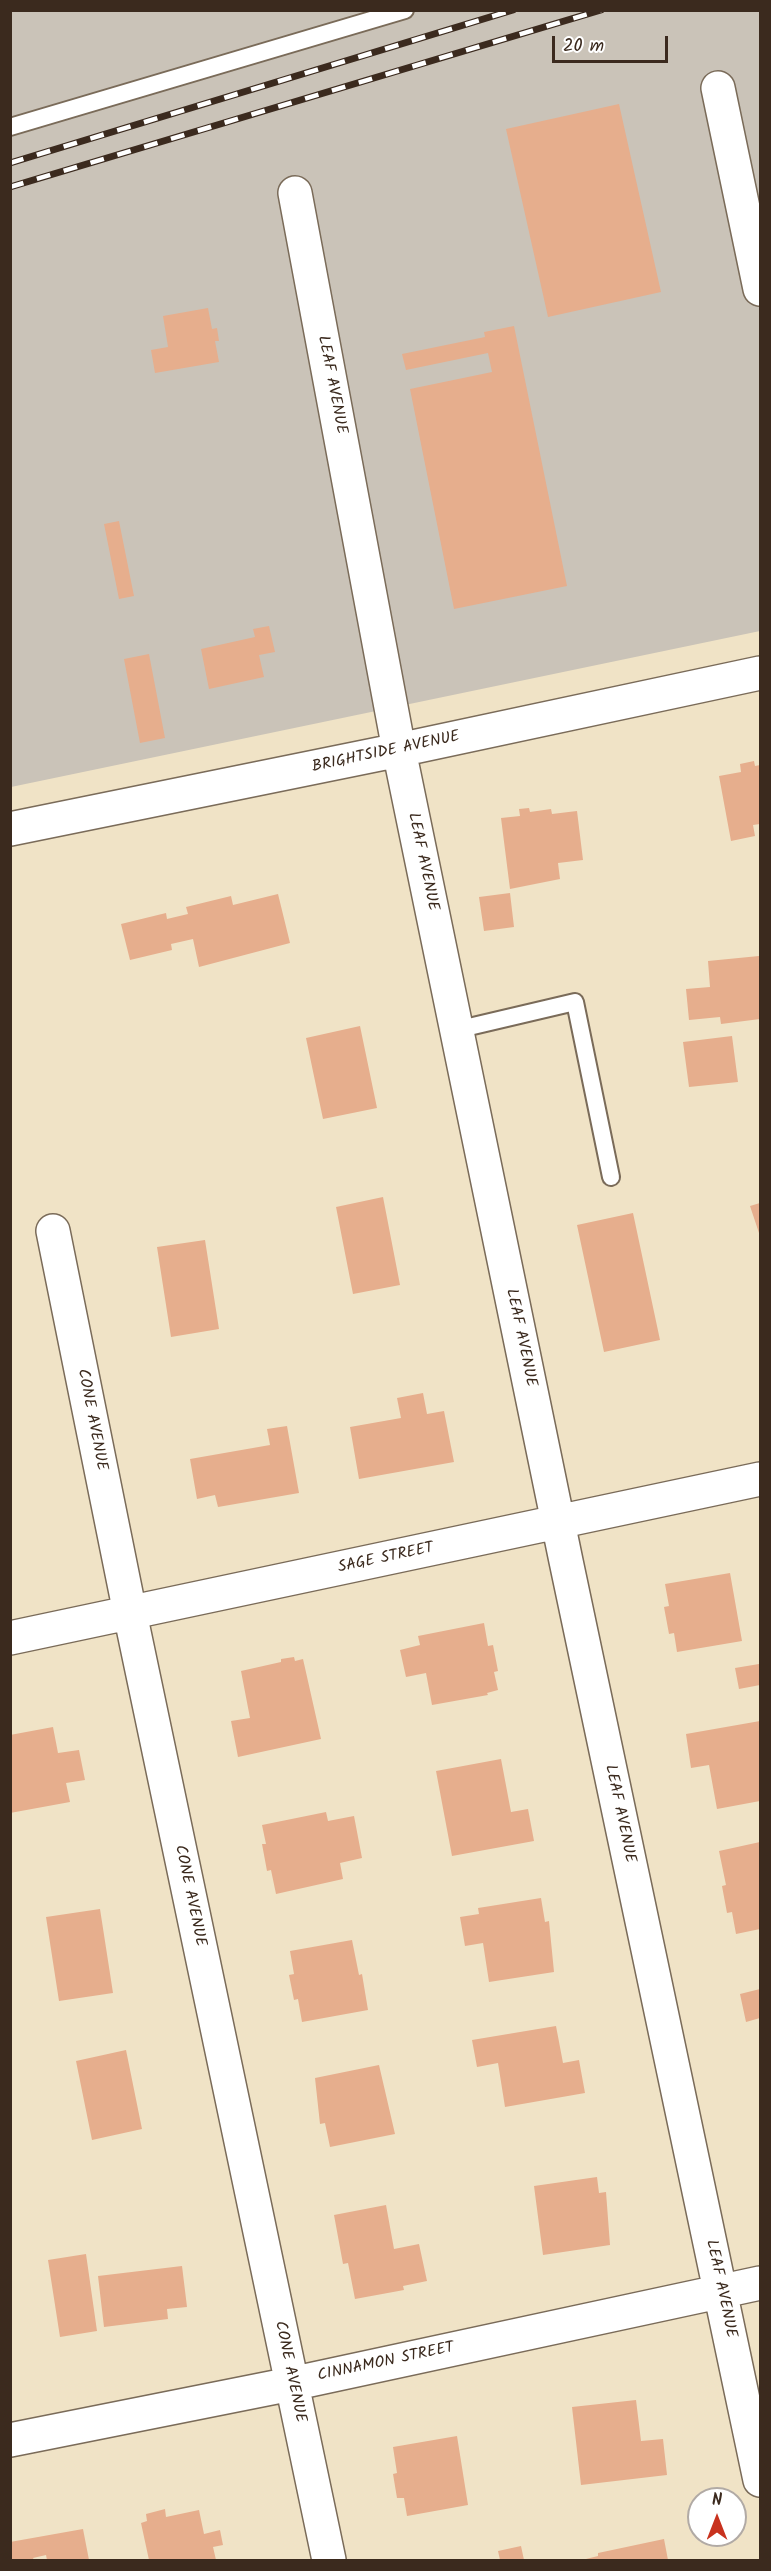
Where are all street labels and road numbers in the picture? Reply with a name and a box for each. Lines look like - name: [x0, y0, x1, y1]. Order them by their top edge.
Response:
- street label: LEAF AVENUE: [312, 334, 350, 436]
- street label: BRIGHTSIDE AVENUE: [310, 728, 462, 778]
- street label: LEAF AVENUE: [402, 811, 442, 913]
- street label: LEAF AVENUE: [500, 1287, 540, 1389]
- street label: CONE AVENUE: [72, 1367, 110, 1473]
- street label: SAGE STREET: [336, 1539, 436, 1579]
- street label: LEAF AVENUE: [599, 1763, 639, 1865]
- street label: CONE AVENUE: [169, 1843, 209, 1949]
- street label: LEAF AVENUE: [700, 2238, 740, 2340]
- street label: CONE AVENUE: [269, 2319, 309, 2425]
- street label: CINNAMON STREET: [316, 2339, 456, 2387]

